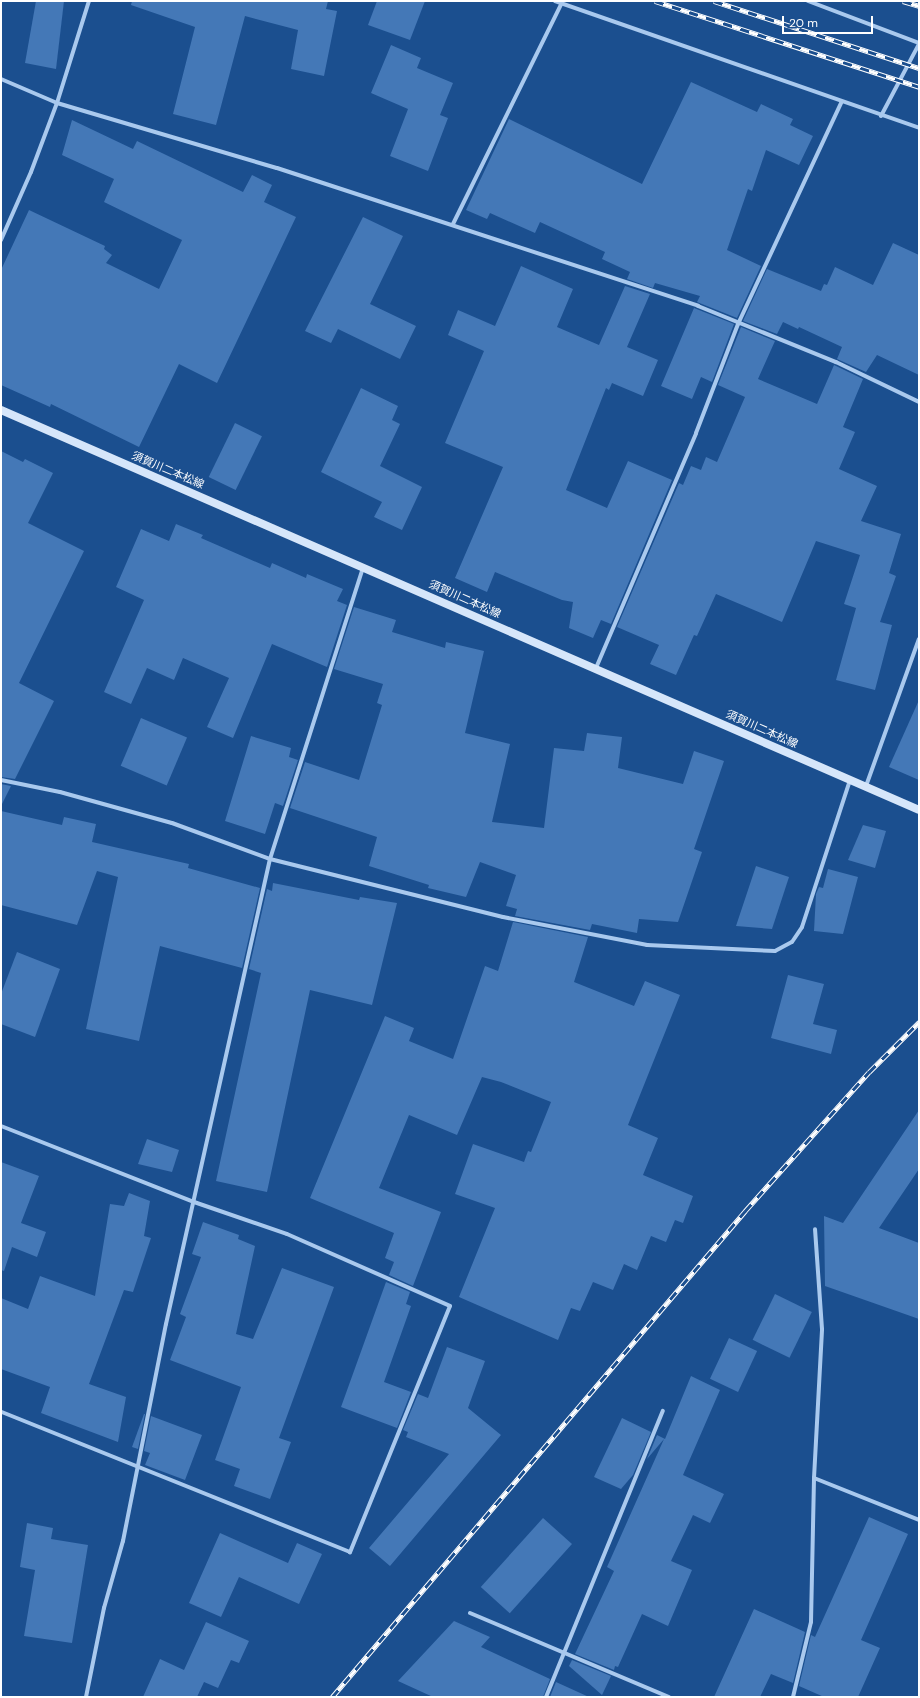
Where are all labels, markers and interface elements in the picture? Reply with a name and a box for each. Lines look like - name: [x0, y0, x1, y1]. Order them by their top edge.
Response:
- scale bar: [784, 8, 875, 34]
- text: 20 m: [789, 15, 818, 31]
- street label: 須賀川二本松線: [130, 449, 206, 491]
- street label: 須賀川二本松線: [427, 577, 503, 621]
- street label: 須賀川二本松線: [724, 707, 800, 751]

